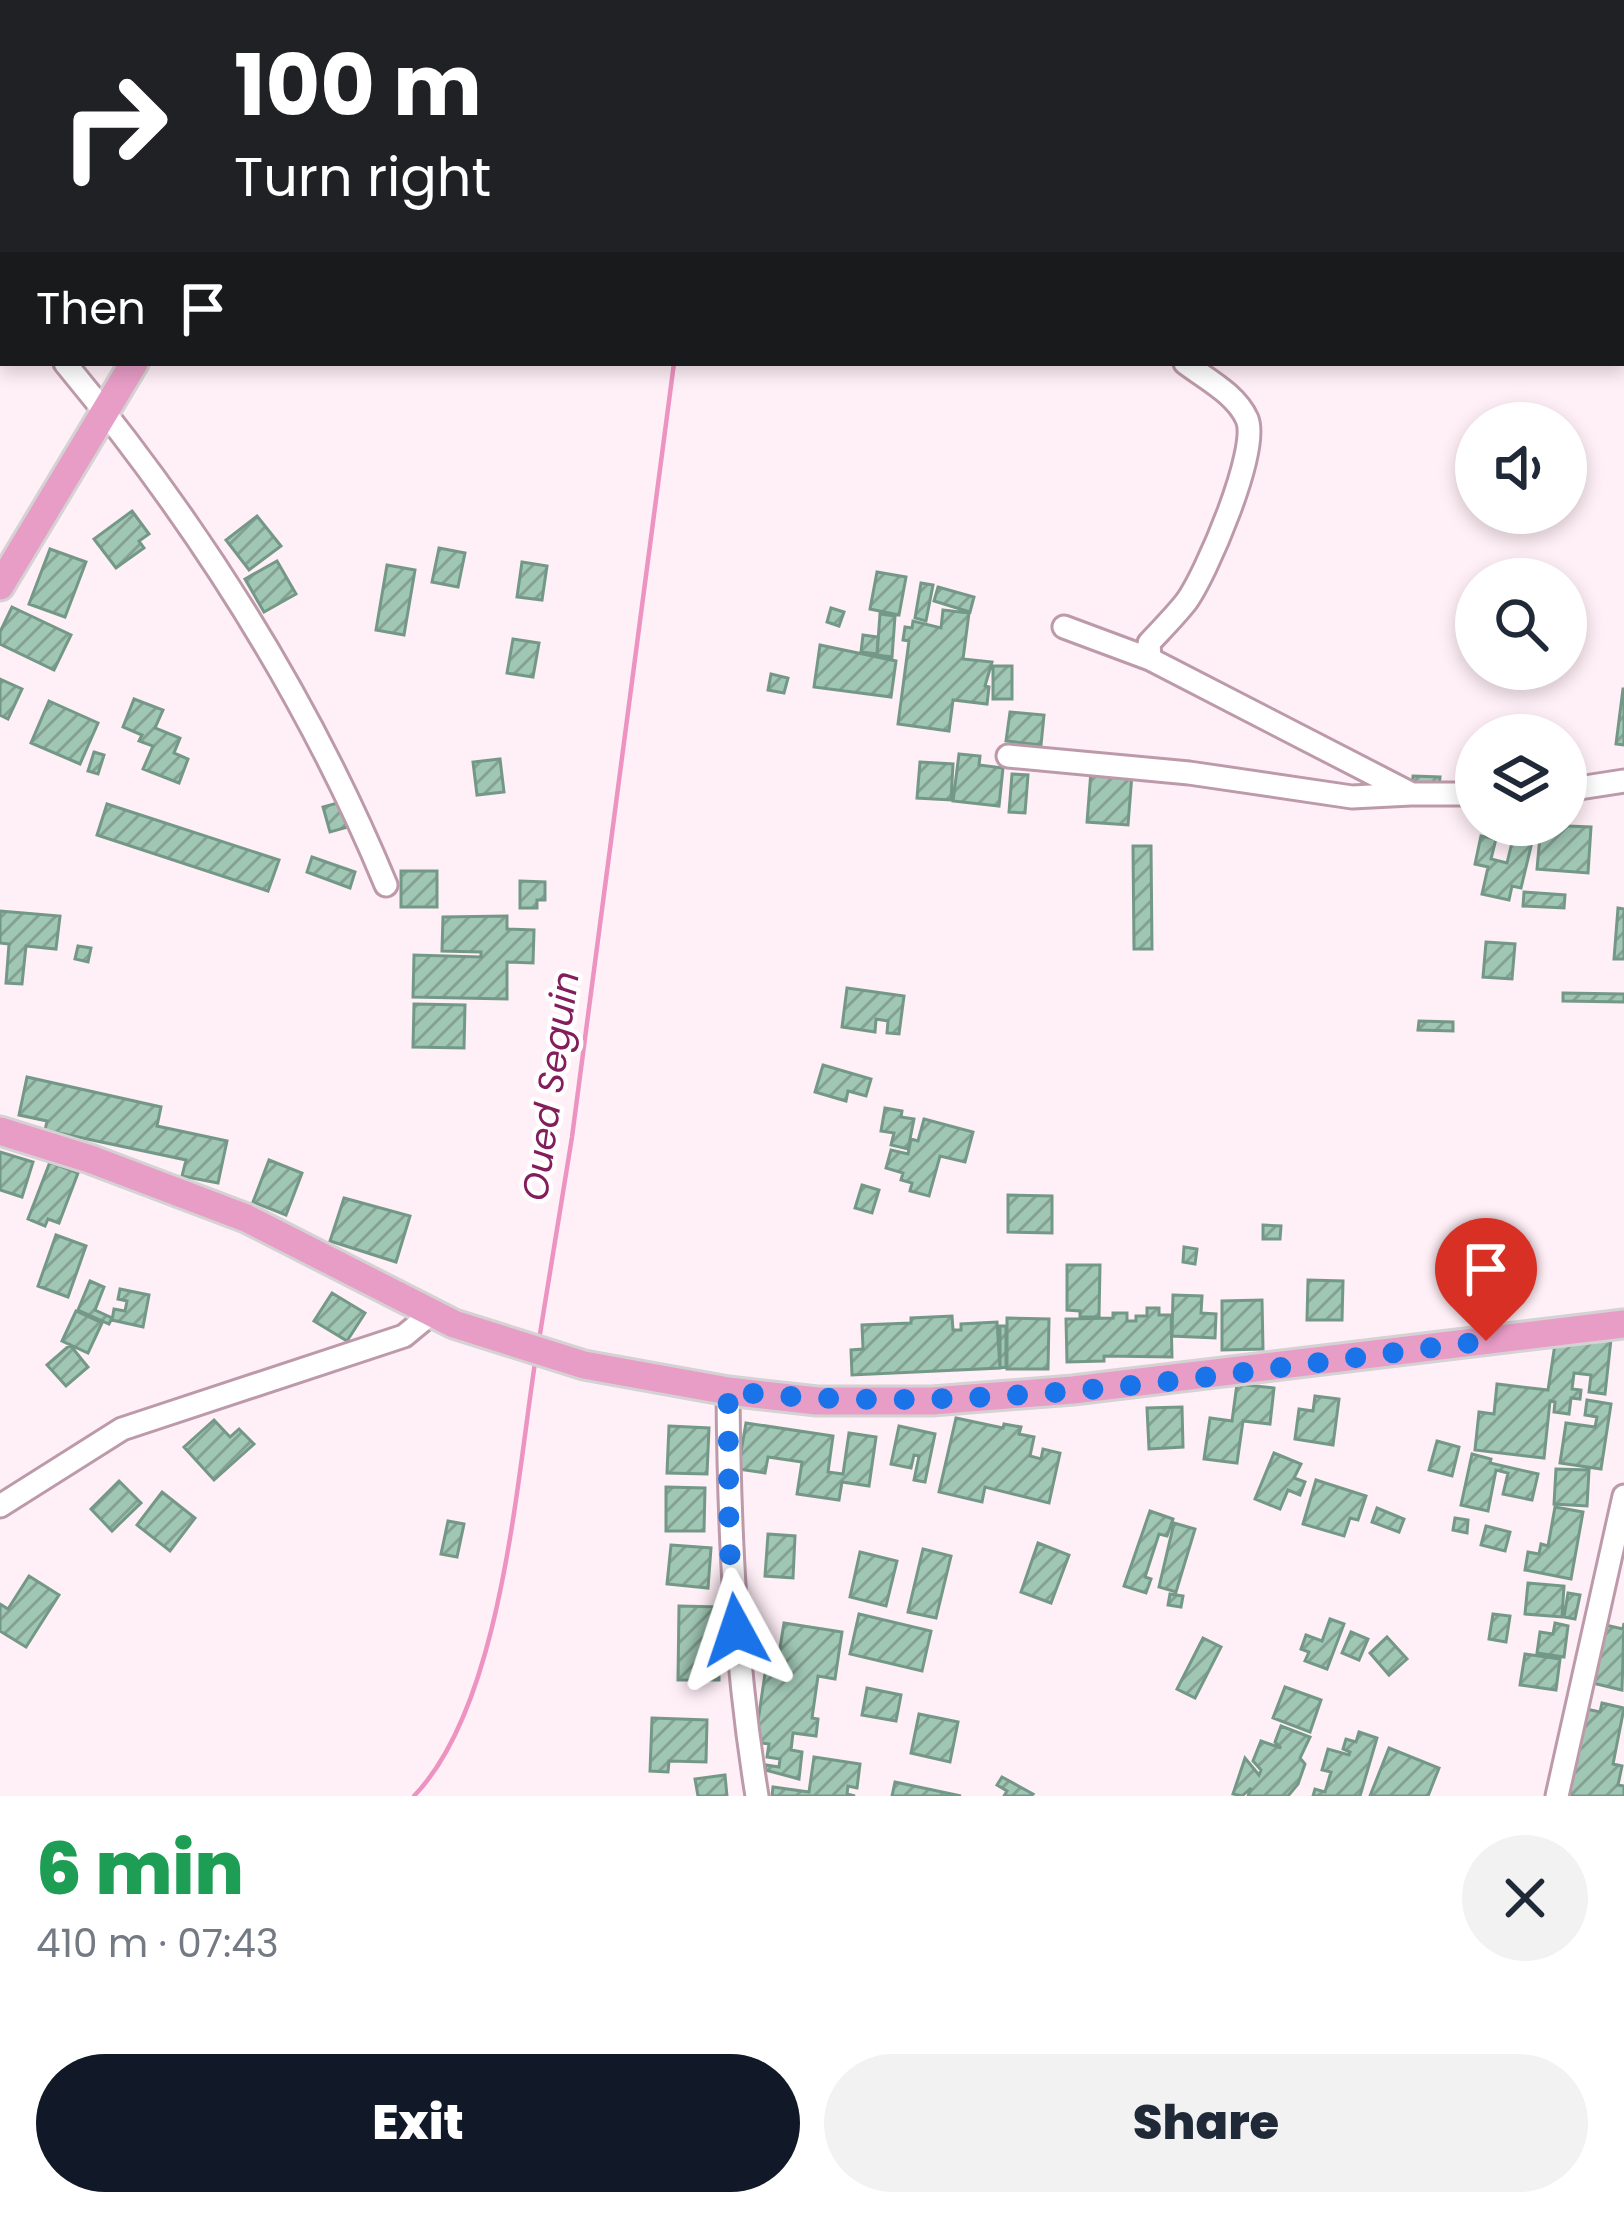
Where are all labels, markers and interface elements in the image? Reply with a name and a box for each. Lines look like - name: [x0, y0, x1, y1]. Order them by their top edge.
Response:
- text: 100 m: [234, 27, 482, 144]
- icon: right: [36, 48, 192, 204]
- text: Turn right: [234, 139, 491, 215]
- icon: arrive: [170, 276, 236, 342]
- text: Then: [36, 277, 146, 340]
- map controls: [1455, 402, 1587, 846]
- button: sound: [1455, 402, 1587, 534]
- button: search: [1455, 558, 1587, 690]
- button: layers: [1455, 714, 1587, 846]
- water label: Oued Seguin: [509, 968, 592, 1204]
- pin: [1435, 1218, 1537, 1341]
- icon: arrive: [1453, 1236, 1519, 1302]
- position arrow: [673, 1567, 799, 1693]
- text: 6 min: [36, 1818, 244, 1919]
- button: close: [1462, 1835, 1588, 1961]
- text: 410 m · 07:43: [36, 1916, 279, 1971]
- button: Exit: [36, 2054, 800, 2192]
- button: Share: [824, 2054, 1588, 2192]

